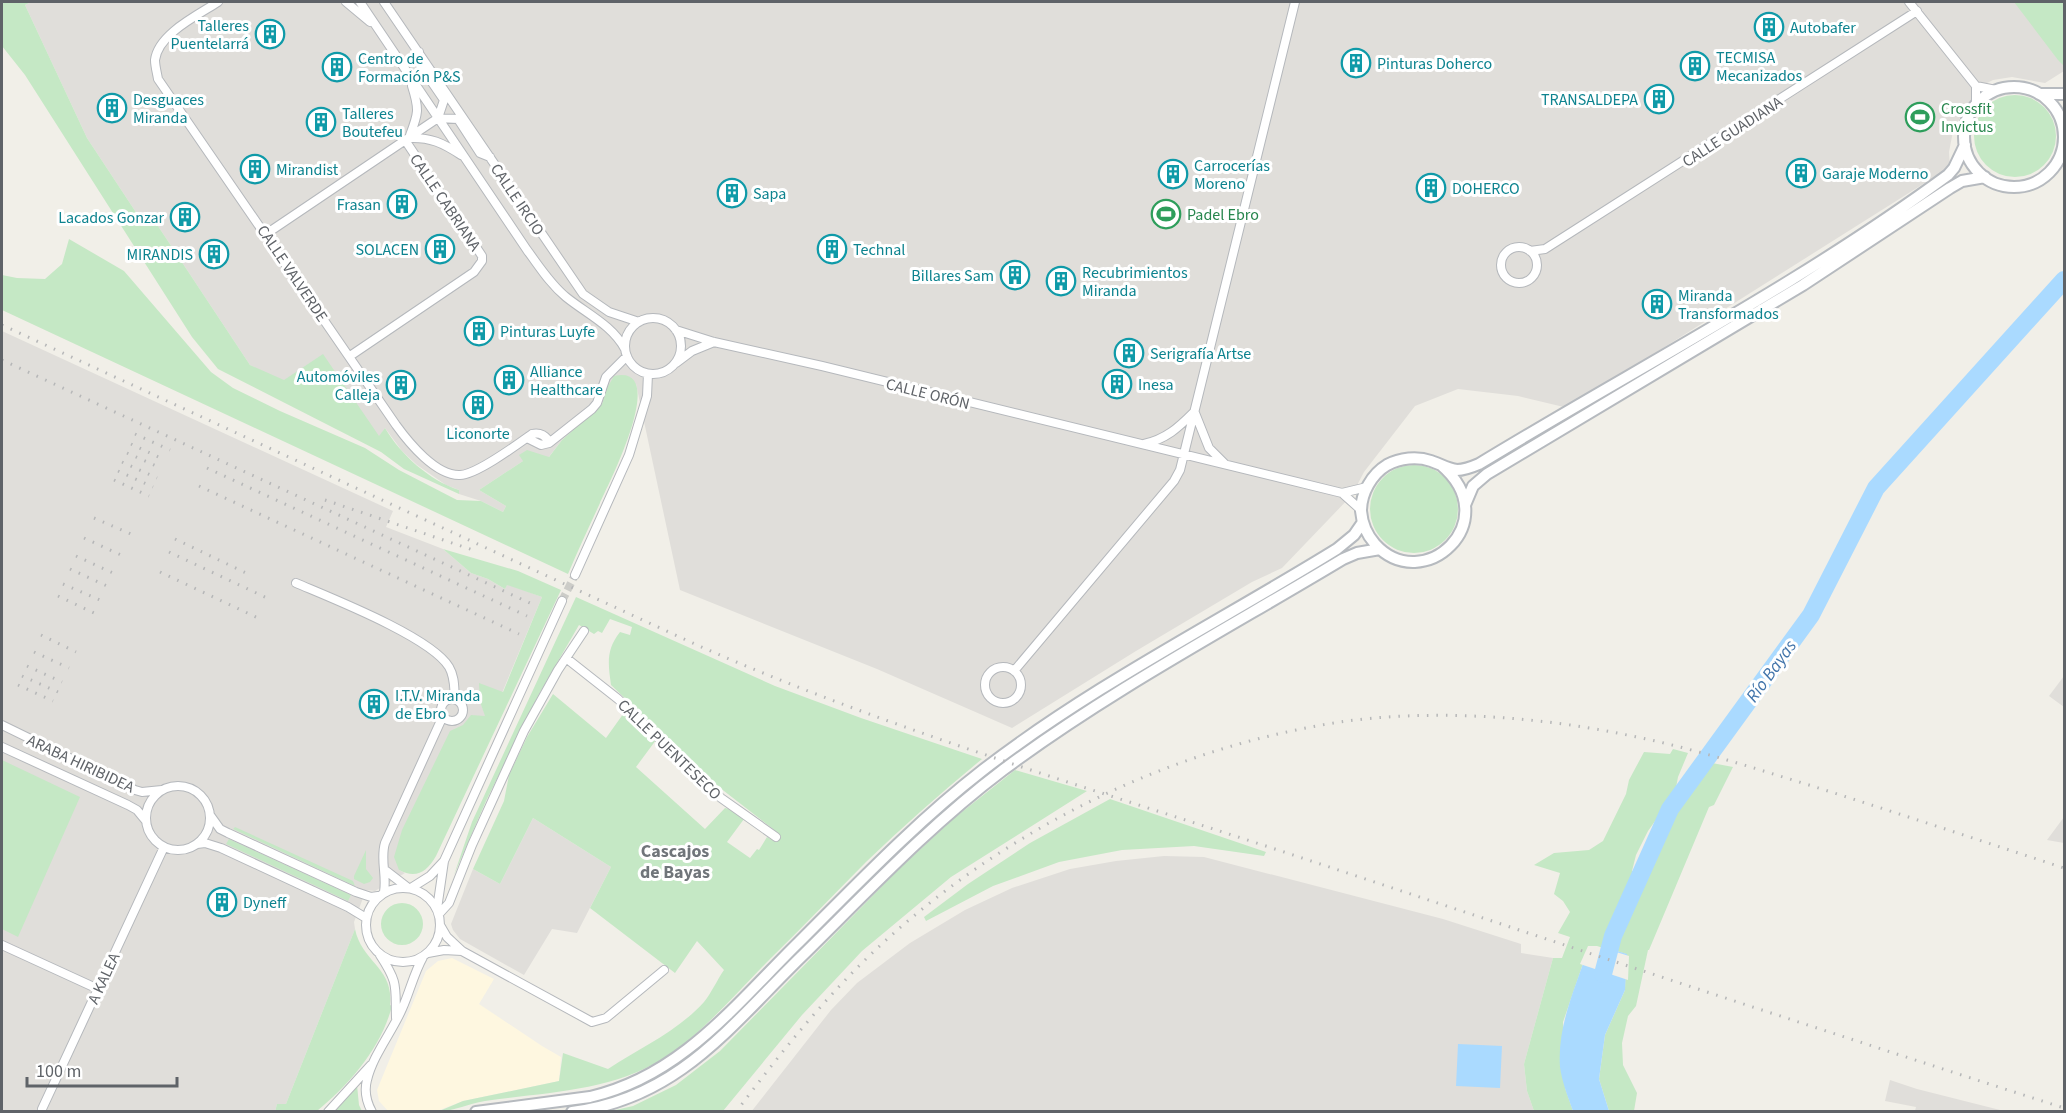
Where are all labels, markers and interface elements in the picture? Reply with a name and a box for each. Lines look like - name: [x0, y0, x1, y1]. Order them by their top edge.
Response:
- building icon: Autobafer: [1753, 11, 1785, 43]
- place label: Talleres Puentelarrá: [170, 15, 249, 55]
- place label: Autobafer: [1790, 17, 1856, 39]
- building icon: Talleres Puentelarrá: [254, 18, 286, 50]
- building icon: Pinturas Doherco: [1340, 47, 1372, 79]
- place label: TECMISA Mecanizados: [1716, 47, 1802, 87]
- place label: Centro de Formación P&S: [358, 48, 460, 88]
- building icon: TECMISA Mecanizados: [1679, 50, 1711, 82]
- building icon: Centro de Formación P&S: [321, 51, 353, 83]
- place label: Pinturas Doherco: [1377, 53, 1492, 75]
- building icon: TRANSALDEPA: [1643, 83, 1675, 115]
- place label: Desguaces Miranda: [133, 89, 204, 129]
- place label: TRANSALDEPA: [1541, 89, 1638, 111]
- street label: CALLE GUADIANA: [1678, 91, 1787, 172]
- building icon: Desguaces Miranda: [96, 92, 128, 124]
- place label: Crossfit Invictus: [1941, 98, 1994, 138]
- sports icon: Crossfit Invictus: [1904, 101, 1936, 133]
- place label: Talleres Boutefeu: [342, 103, 403, 143]
- building icon: Talleres Boutefeu: [305, 106, 337, 138]
- street label: CALLE CABRIANA: [404, 149, 486, 256]
- building icon: Mirandist: [239, 153, 271, 185]
- place label: Carrocerías Moreno: [1194, 155, 1270, 195]
- building icon: Garaje Moderno: [1785, 157, 1817, 189]
- building icon: Carrocerías Moreno: [1157, 158, 1189, 190]
- place label: Mirandist: [276, 159, 339, 181]
- street label: CALLE IRCIO: [485, 159, 549, 240]
- place label: Garaje Moderno: [1822, 163, 1928, 185]
- building icon: DOHERCO: [1415, 172, 1447, 204]
- building icon: Sapa: [716, 177, 748, 209]
- place label: DOHERCO: [1452, 178, 1520, 200]
- place label: Sapa: [753, 183, 786, 205]
- building icon: Frasan: [386, 188, 418, 220]
- place label: Frasan: [337, 194, 381, 216]
- sports icon: Padel Ebro: [1150, 198, 1182, 230]
- building icon: Lacados Gonzar: [169, 201, 201, 233]
- place label: Padel Ebro: [1187, 204, 1259, 226]
- place label: Lacados Gonzar: [58, 207, 164, 229]
- street label: CALLE VALVERDE: [252, 221, 333, 326]
- building icon: SOLACEN: [424, 233, 456, 265]
- building icon: Technal: [816, 233, 848, 265]
- building icon: MIRANDIS: [198, 238, 230, 270]
- place label: SOLACEN: [356, 239, 419, 261]
- place label: Technal: [853, 239, 905, 261]
- place label: MIRANDIS: [126, 244, 193, 266]
- building icon: Billares Sam: [999, 259, 1031, 291]
- place label: Recubrimientos Miranda: [1082, 262, 1188, 302]
- place label: Billares Sam: [911, 265, 994, 287]
- building icon: Recubrimientos Miranda: [1045, 265, 1077, 297]
- place label: Miranda Transformados: [1678, 285, 1779, 325]
- building icon: Miranda Transformados: [1641, 288, 1673, 320]
- building icon: Pinturas Luyfe: [463, 315, 495, 347]
- place label: Pinturas Luyfe: [500, 321, 595, 343]
- building icon: Serigrafía Artse: [1113, 337, 1145, 369]
- place label: Serigrafía Artse: [1150, 343, 1251, 365]
- place label: Alliance Healthcare: [530, 361, 603, 401]
- building icon: Alliance Healthcare: [493, 364, 525, 396]
- place label: Automóviles Calleja: [297, 366, 380, 406]
- building icon: Inesa: [1101, 368, 1133, 400]
- building icon: Automóviles Calleja: [385, 369, 417, 401]
- street label: CALLE ORÓN: [884, 373, 972, 415]
- place label: Inesa: [1138, 374, 1174, 396]
- building icon: Liconorte: [462, 389, 494, 421]
- place label: Liconorte: [446, 423, 510, 445]
- water label: Río Bayas: [1740, 635, 1803, 708]
- place label: I.T.V. Miranda de Ebro: [395, 685, 480, 725]
- building icon: I.T.V. Miranda de Ebro: [358, 688, 390, 720]
- street label: CALLE PUENTESECO: [613, 694, 726, 805]
- street label: ARABA HIRIBIDEA: [23, 729, 138, 799]
- district label: Cascajos de Bayas: [640, 839, 710, 885]
- building icon: Dyneff: [206, 886, 238, 918]
- place label: Dyneff: [243, 892, 287, 914]
- street label: A KALEA: [82, 949, 126, 1008]
- scale bar: [27, 1050, 177, 1088]
- text: 100 m: [36, 1059, 81, 1084]

